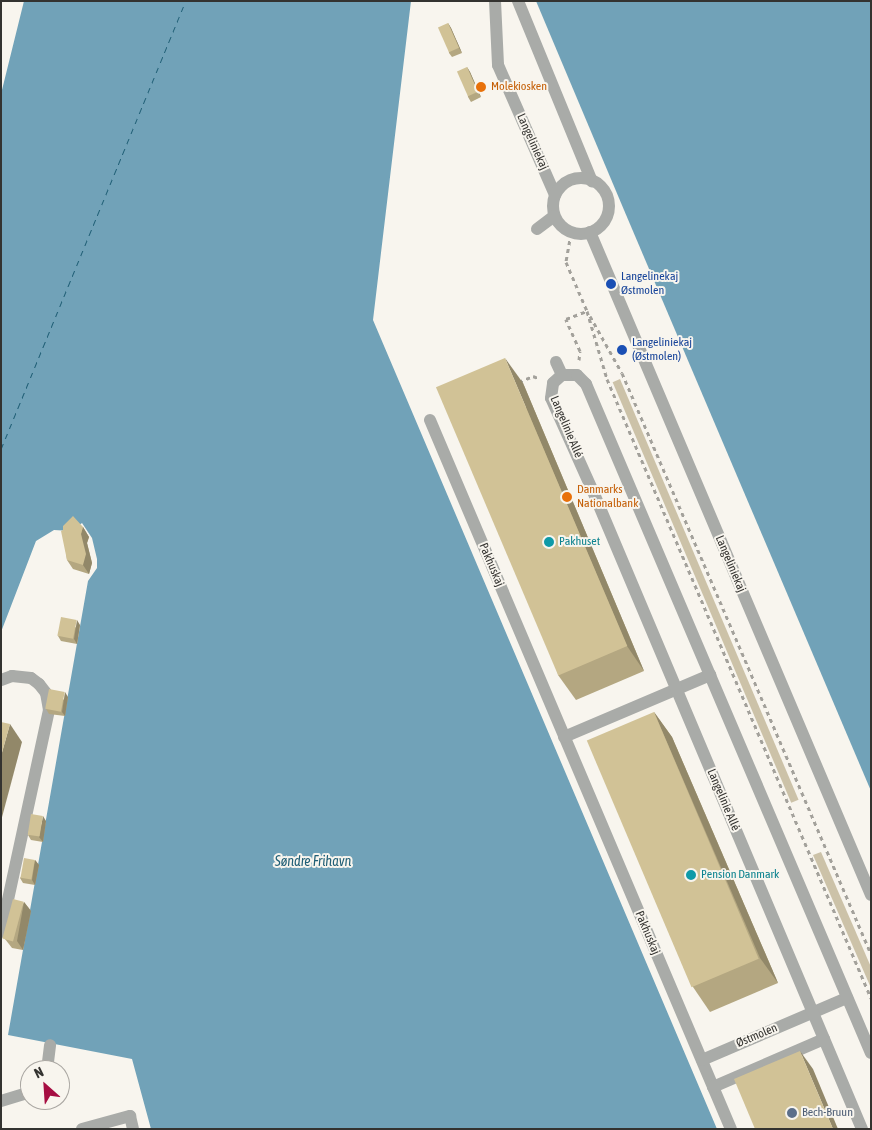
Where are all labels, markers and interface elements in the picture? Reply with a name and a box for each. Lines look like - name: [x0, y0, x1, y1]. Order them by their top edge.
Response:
- place label: Molekiosken: [491, 80, 547, 94]
- marker: Molekiosken: [475, 81, 487, 93]
- street label: Langeliniekaj: [513, 112, 551, 172]
- place label: Langelinekaj Østmolen: [621, 270, 678, 298]
- marker: Langelinekaj Østmolen: [605, 278, 617, 290]
- place label: Langeliniekaj (Østmolen): [632, 336, 692, 364]
- marker: Langeliniekaj (Østmolen): [616, 344, 628, 356]
- street label: Langelinie Allé: [547, 394, 585, 460]
- place label: Danmarks Nationalbank: [577, 483, 638, 511]
- marker: Danmarks Nationalbank: [561, 491, 573, 503]
- street label: Langeliniekaj: [712, 534, 748, 594]
- place label: Pakhuset: [559, 535, 600, 549]
- marker: Pakhuset: [543, 536, 555, 548]
- street label: Pakhuskaj: [475, 541, 507, 589]
- street label: Langelinie Allé: [704, 767, 742, 833]
- water label: Søndre Frihavn: [275, 853, 351, 869]
- place label: Pension Danmark: [701, 868, 779, 882]
- marker: Pension Danmark: [685, 869, 697, 881]
- street label: Pakhuskaj: [631, 909, 663, 957]
- street label: Østmolen: [734, 1021, 780, 1051]
- north arrow: [20, 1060, 70, 1110]
- text: N: [32, 1063, 46, 1081]
- place label: Bech-Bruun: [802, 1106, 853, 1120]
- marker: Bech-Bruun: [786, 1107, 798, 1119]

